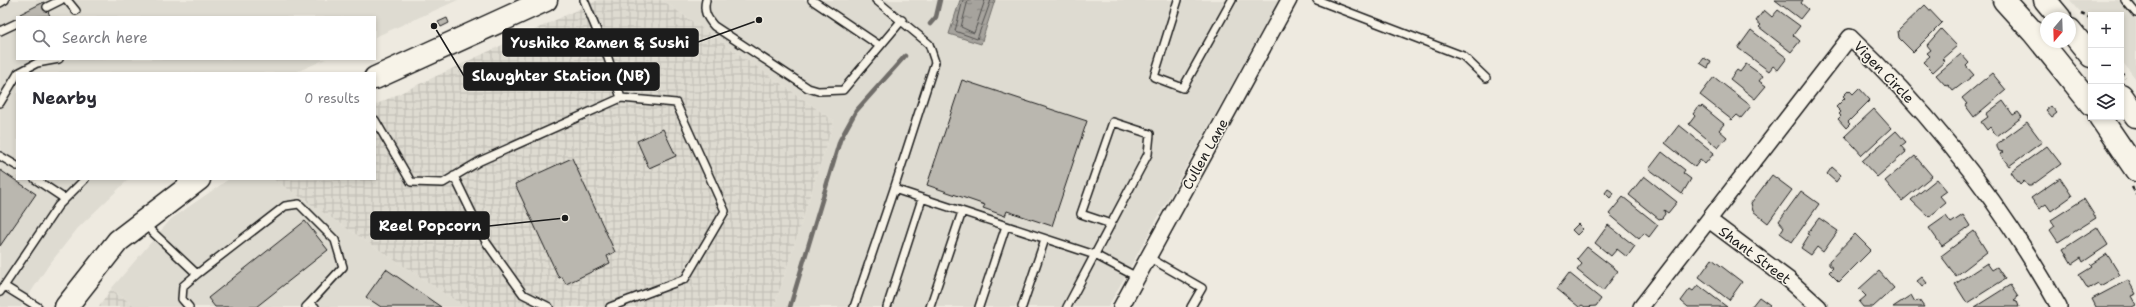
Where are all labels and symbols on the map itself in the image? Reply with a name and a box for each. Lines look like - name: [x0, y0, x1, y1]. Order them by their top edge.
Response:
- north arrow: [2040, 12, 2076, 48]
- callout: Yushiko Ramen & Sushi: [503, 29, 698, 56]
- text: Yushiko Ramen & Sushi: [511, 33, 689, 53]
- street label: Vigen Circle: [1850, 37, 1918, 107]
- callout: Slaughter Station (NB): [464, 63, 659, 90]
- text: Slaughter Station (NB): [472, 66, 650, 86]
- street label: Cullen Lane: [1178, 115, 1232, 193]
- callout: Reel Popcorn: [371, 212, 489, 239]
- text: Reel Popcorn: [379, 216, 481, 236]
- street label: Shant Street: [1715, 222, 1795, 288]

